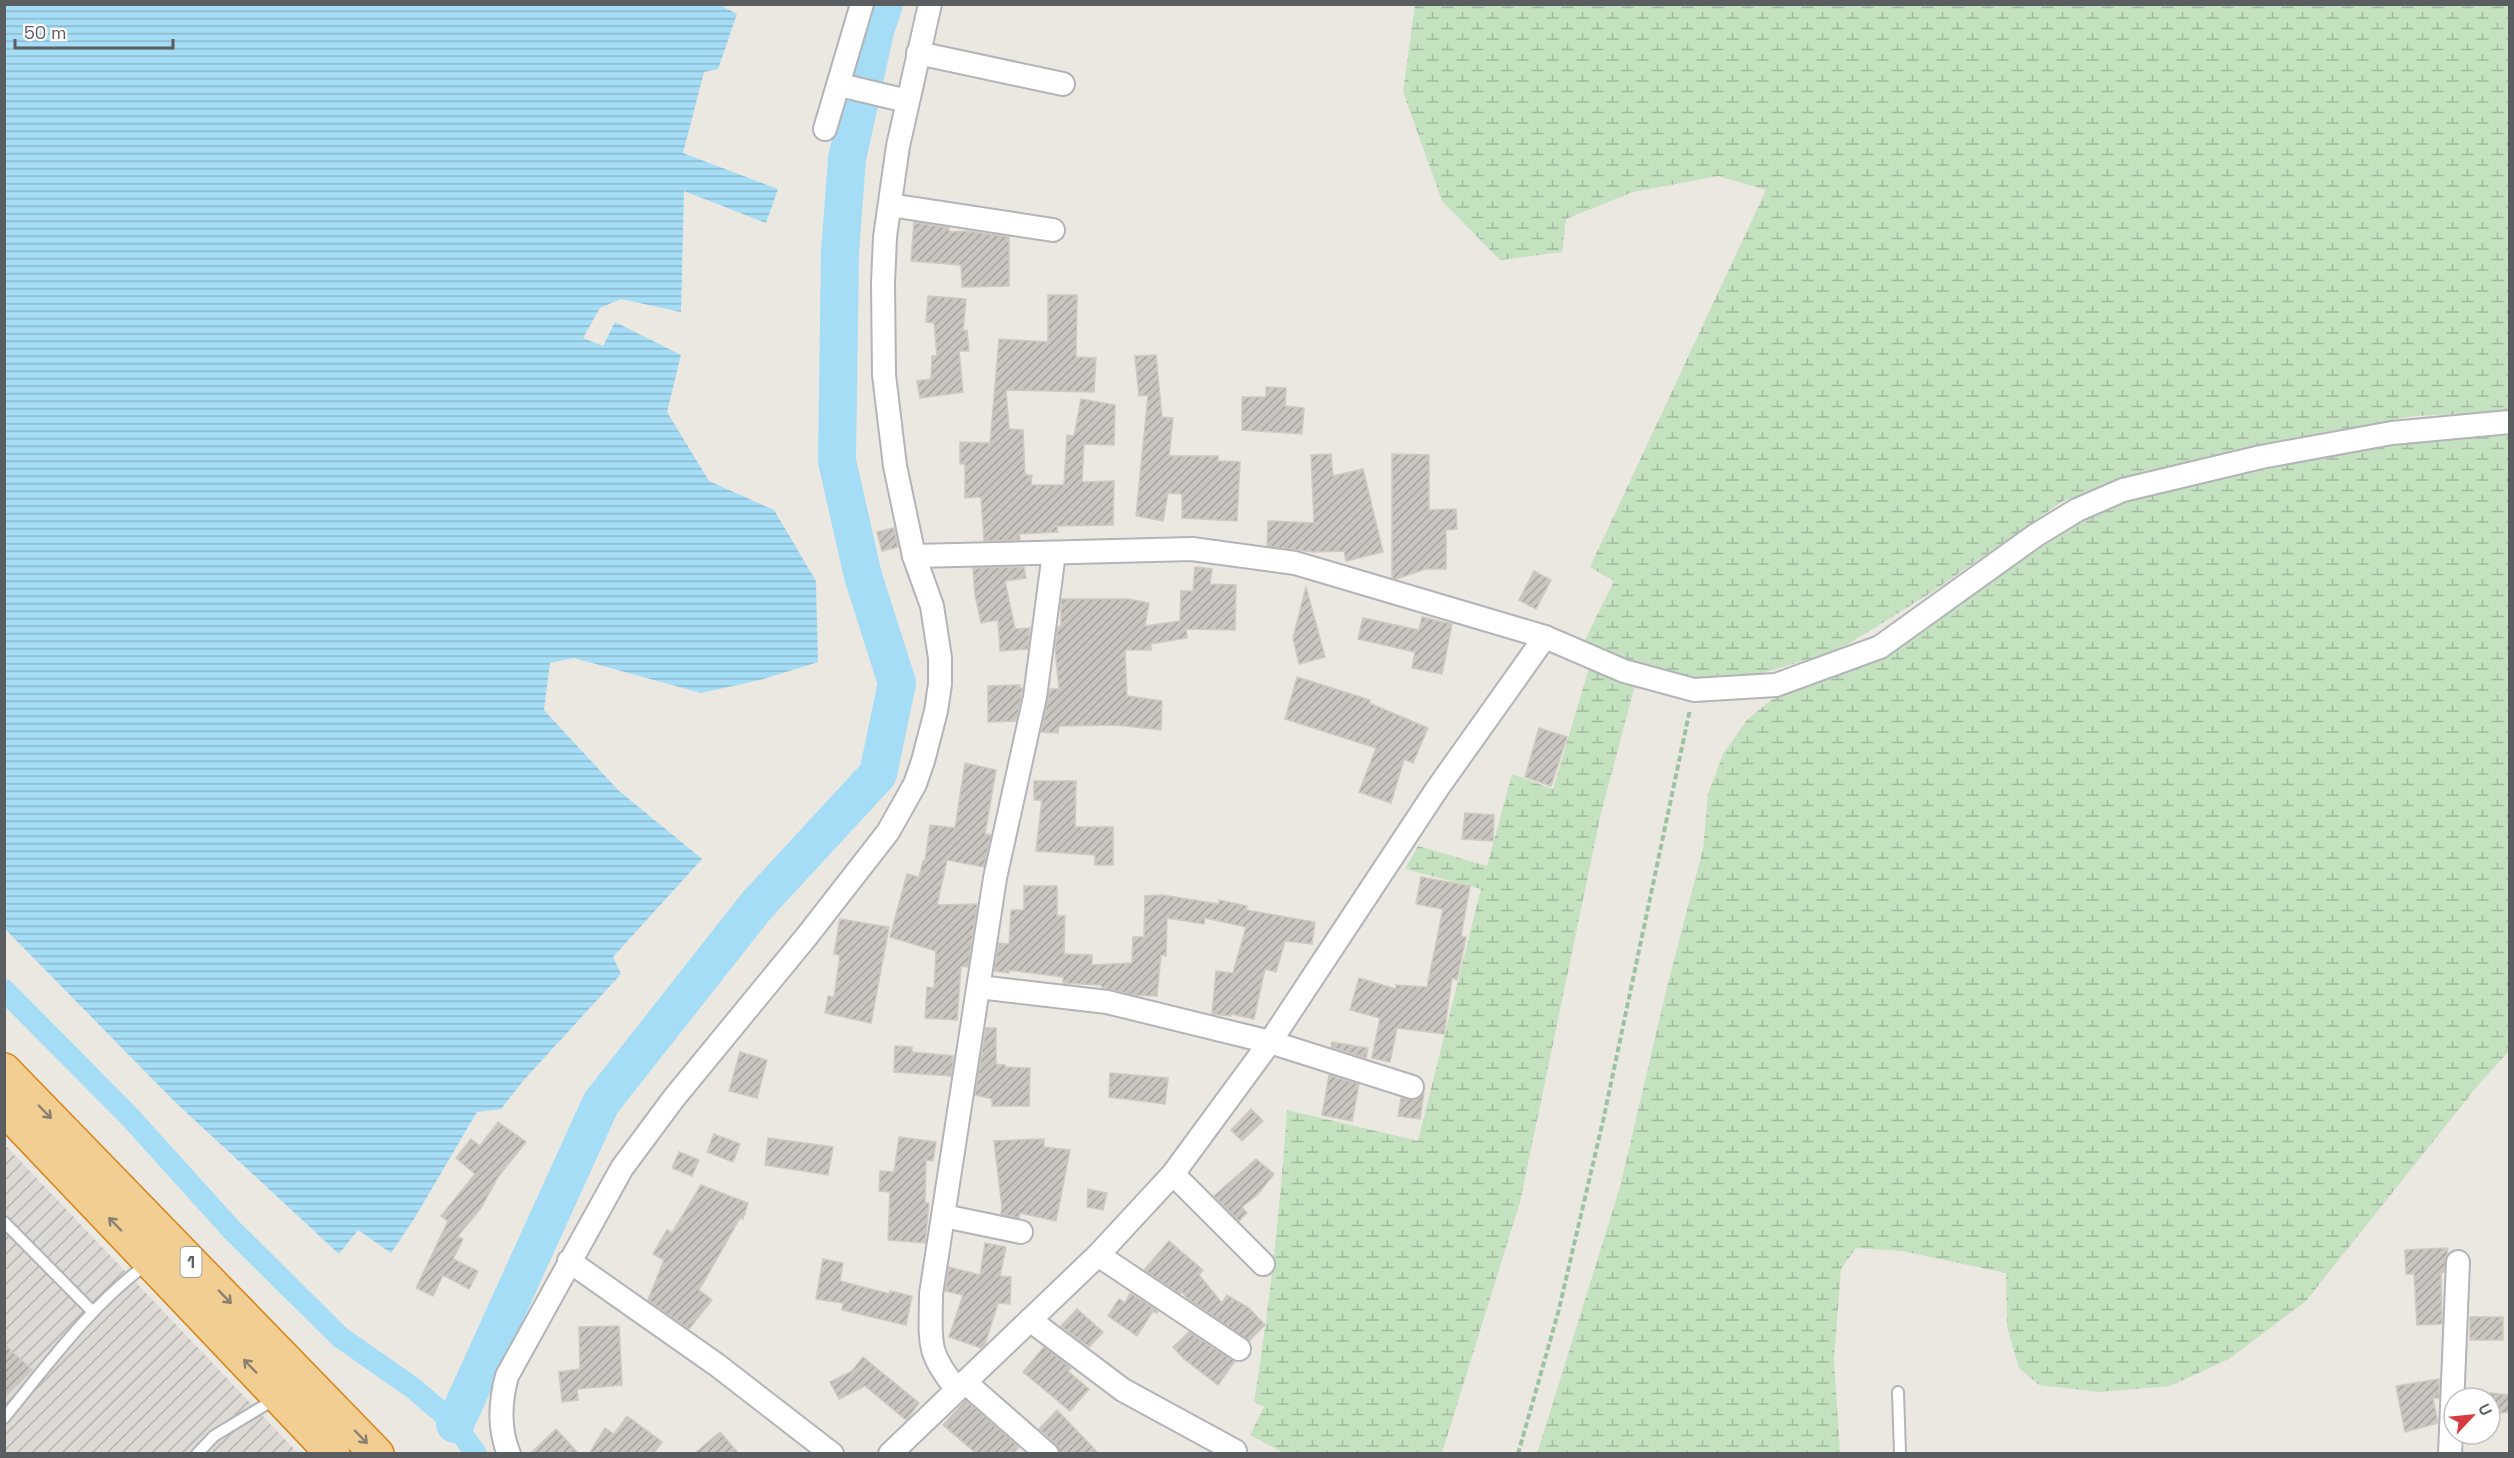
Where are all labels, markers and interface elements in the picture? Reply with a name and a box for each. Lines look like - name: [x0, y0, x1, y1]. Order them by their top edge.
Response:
- scale bar: [15, 12, 172, 50]
- text: 50 m: [24, 21, 66, 44]
- one-way arrow: [38, 1105, 53, 1120]
- one-way arrow: [108, 1217, 122, 1232]
- road number: 1: [180, 1247, 201, 1277]
- one-way arrow: [218, 1290, 232, 1305]
- one-way arrow: [242, 1358, 257, 1373]
- north arrow: [2442, 1386, 2502, 1446]
- text: U: [2473, 1400, 2497, 1419]
- one-way arrow: [354, 1430, 368, 1445]

